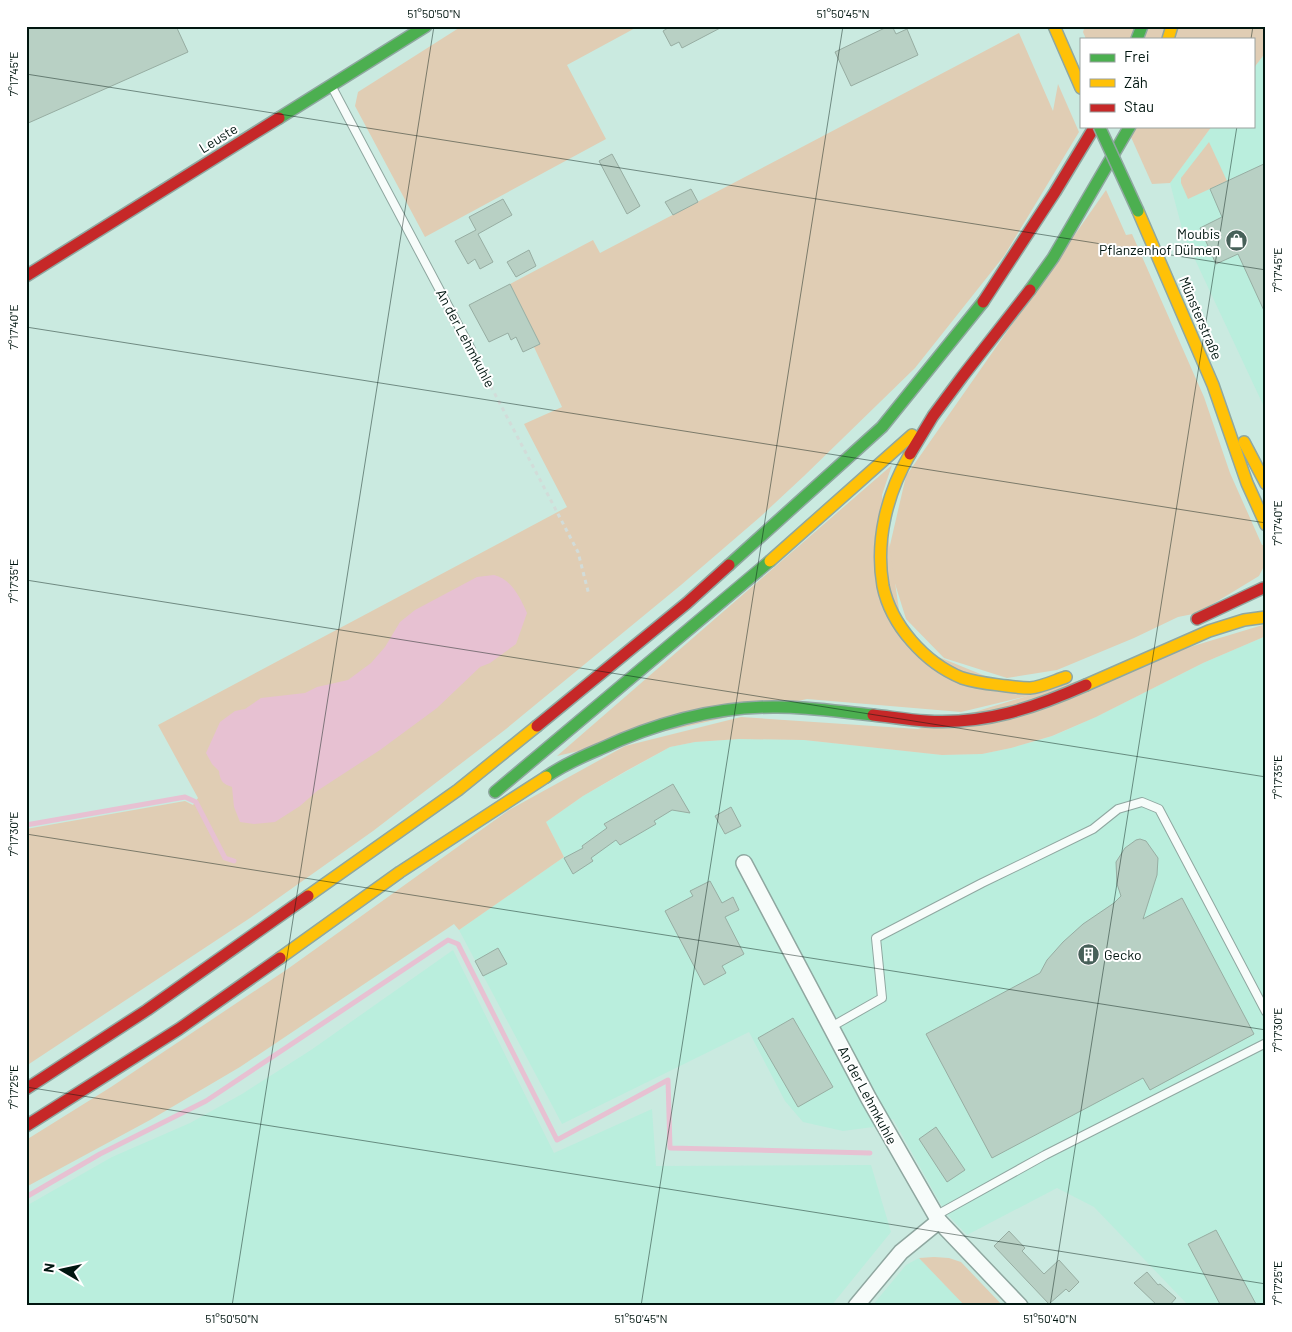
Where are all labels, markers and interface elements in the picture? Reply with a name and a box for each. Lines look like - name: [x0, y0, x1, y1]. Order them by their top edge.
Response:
- text: 51°50'50"N: [407, 6, 461, 20]
- text: 51°50'45"N: [816, 6, 870, 20]
- legend: [1080, 38, 1254, 128]
- text: Frei: [1124, 47, 1150, 65]
- text: 7°17'45"E: [6, 52, 20, 96]
- text: Zäh: [1124, 73, 1148, 91]
- text: Stau: [1124, 97, 1154, 115]
- street label: Leuste: [196, 120, 240, 156]
- place label: Moubis Pflanzenhof Dülmen: [1099, 225, 1220, 258]
- shop icon: Moubis Pflanzenhof Dülmen: [1224, 229, 1248, 253]
- text: 7°17'45"E: [1270, 248, 1284, 292]
- street label: Münsterstraße: [1176, 274, 1226, 362]
- street label: An der Lehmkuhle: [433, 286, 499, 390]
- text: 7°17'40"E: [6, 304, 20, 350]
- text: 7°17'40"E: [1270, 500, 1284, 546]
- text: 7°17'35"E: [6, 559, 20, 603]
- text: 7°17'35"E: [1270, 755, 1284, 799]
- text: 7°17'30"E: [6, 811, 20, 857]
- building icon: Gecko: [1076, 942, 1100, 966]
- place label: Gecko: [1104, 946, 1142, 963]
- text: 7°17'30"E: [1270, 1007, 1284, 1053]
- street label: An der Lehmkuhle: [835, 1043, 901, 1147]
- text: 7°17'25"E: [6, 1065, 20, 1109]
- north arrow: [38, 1244, 88, 1294]
- text: 7°17'25"E: [1270, 1261, 1284, 1305]
- text: N: [40, 1262, 58, 1274]
- text: 51°50'50"N: [205, 1311, 259, 1325]
- text: 51°50'45"N: [614, 1311, 668, 1325]
- text: 51°50'40"N: [1023, 1311, 1077, 1325]

